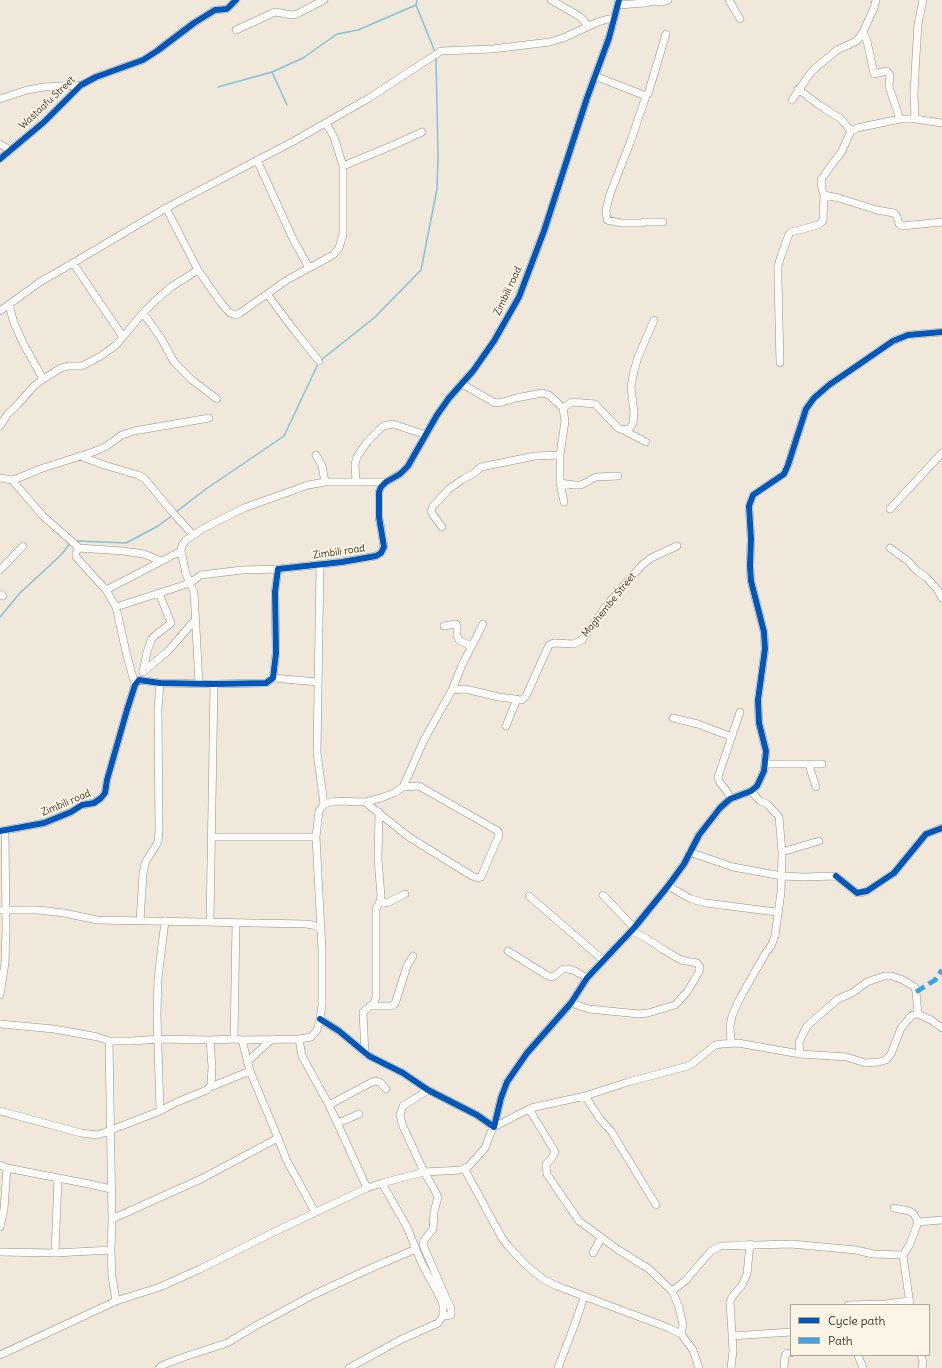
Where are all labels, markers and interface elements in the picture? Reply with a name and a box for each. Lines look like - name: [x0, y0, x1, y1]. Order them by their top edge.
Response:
- street label: Wastaafu Street: [17, 74, 77, 132]
- street label: Zimbili road: [491, 265, 525, 317]
- street label: Zimbili road: [312, 542, 366, 562]
- street label: Maghembe Street: [579, 570, 639, 640]
- street label: Zimbili road: [40, 787, 92, 819]
- legend: [790, 1304, 930, 1356]
- text: Cycle path: [828, 1313, 885, 1328]
- text: Path: [828, 1333, 853, 1348]

